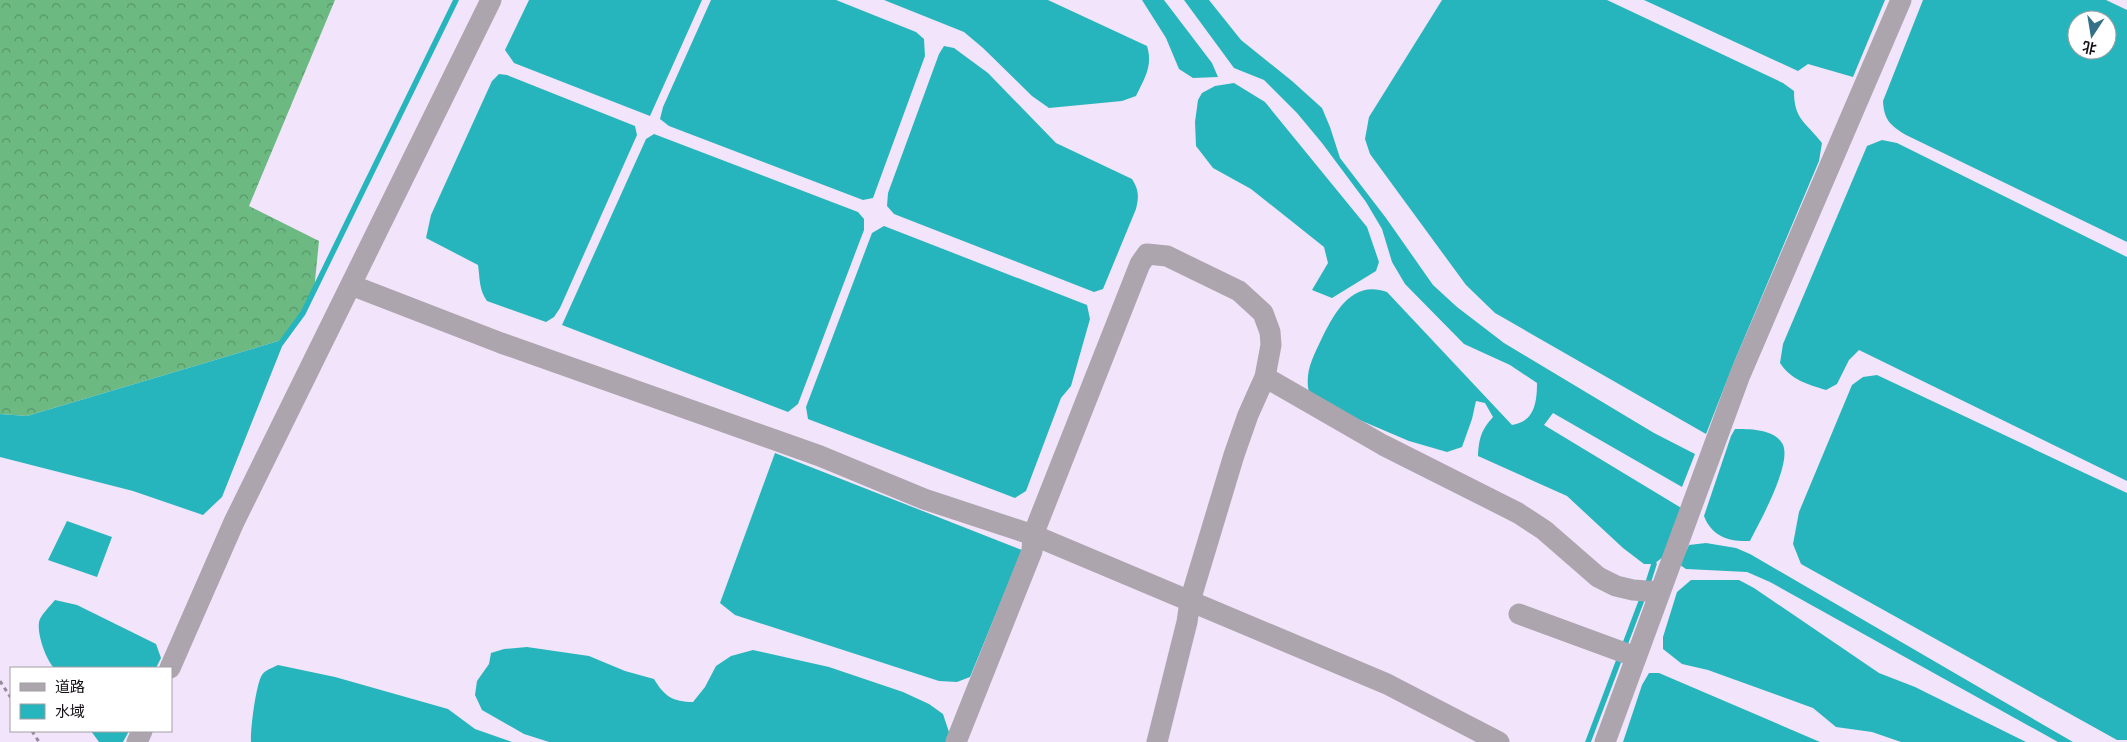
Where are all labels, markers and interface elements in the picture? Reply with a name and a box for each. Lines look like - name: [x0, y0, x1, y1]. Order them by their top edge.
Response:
- north arrow: [2067, 10, 2117, 60]
- text: 北: [2080, 37, 2098, 60]
- legend: [10, 667, 172, 732]
- text: 道路: [55, 674, 85, 697]
- text: 水域: [55, 699, 85, 722]

